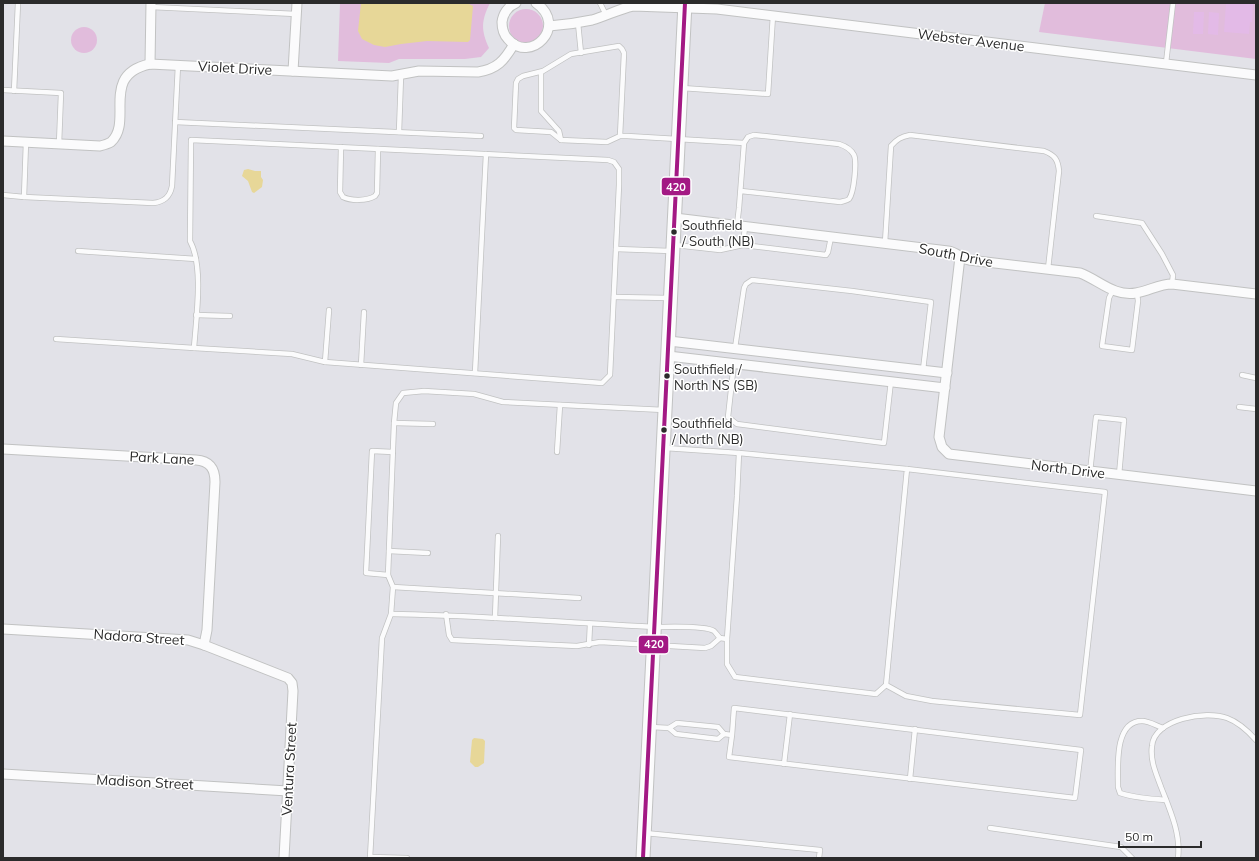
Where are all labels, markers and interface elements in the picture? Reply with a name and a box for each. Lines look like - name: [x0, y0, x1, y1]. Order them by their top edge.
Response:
- street label: Webster Avenue: [917, 25, 1025, 55]
- street label: Violet Drive: [197, 57, 273, 79]
- line badge: 420: [661, 177, 691, 196]
- text: 420: [666, 180, 686, 194]
- place label: Southfield / South (NB): [681, 217, 755, 249]
- marker: Southfield / South (NB): [669, 227, 679, 237]
- street label: South Drive: [917, 239, 995, 271]
- place label: Southfield / North NS (SB): [674, 361, 758, 393]
- marker: Southfield / North NS (SB): [662, 371, 672, 381]
- place label: Southfield / North (NB): [671, 415, 744, 447]
- marker: Southfield / North (NB): [659, 425, 669, 435]
- street label: Park Lane: [129, 447, 195, 469]
- street label: North Drive: [1030, 456, 1106, 482]
- street label: Nadora Street: [93, 625, 185, 649]
- line badge: 420: [638, 635, 669, 654]
- text: 420: [644, 637, 664, 651]
- street label: Ventura Street: [278, 722, 300, 816]
- street label: Madison Street: [96, 770, 194, 794]
- scale bar: [1119, 823, 1201, 849]
- text: 50 m: [1125, 829, 1153, 844]

